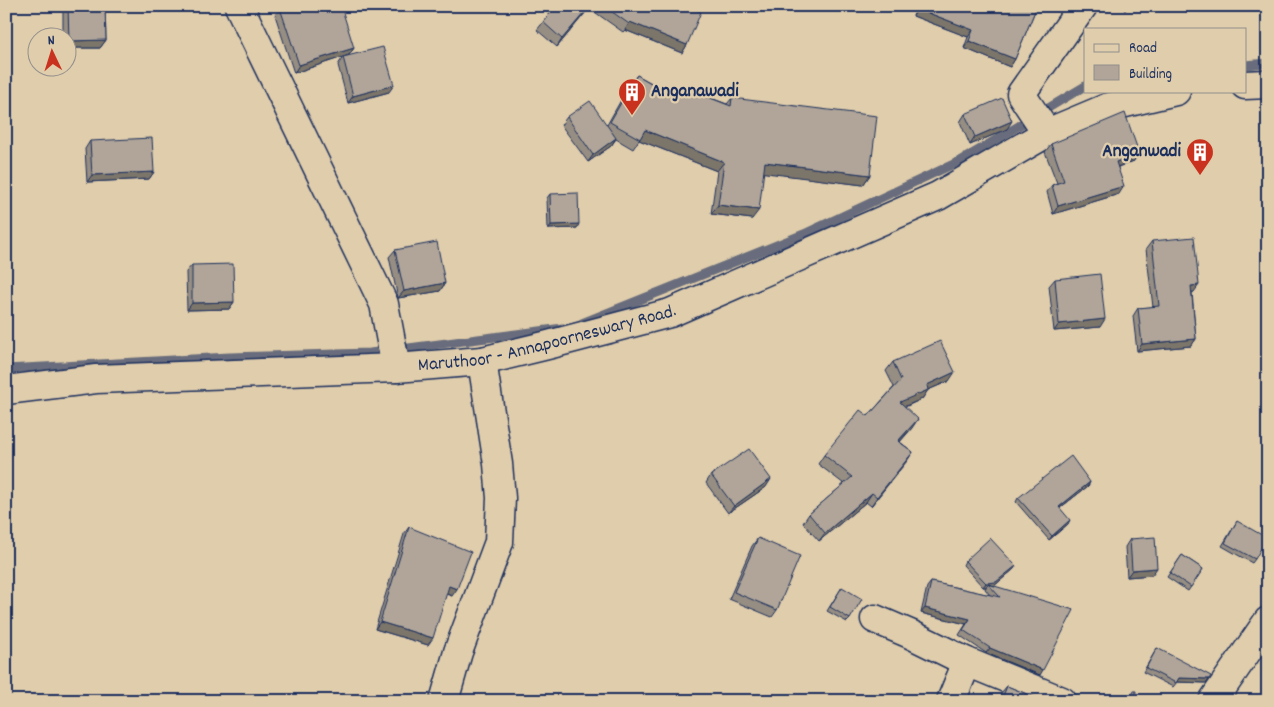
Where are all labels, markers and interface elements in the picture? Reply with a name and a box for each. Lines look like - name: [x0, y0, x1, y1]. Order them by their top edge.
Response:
- north arrow: [28, 28, 78, 78]
- legend: [1084, 28, 1246, 92]
- text: N: [47, 31, 55, 51]
- text: Road: [1129, 38, 1157, 60]
- text: Building: [1129, 64, 1172, 86]
- building icon: Anganawadi: [617, 77, 647, 116]
- place label: Anganawadi: [651, 79, 739, 106]
- building icon: Anganwadi: [1185, 137, 1215, 176]
- place label: Anganwadi: [1102, 139, 1182, 166]
- street label: Maruthoor - Annapoorneswary Road.: [417, 298, 681, 380]

